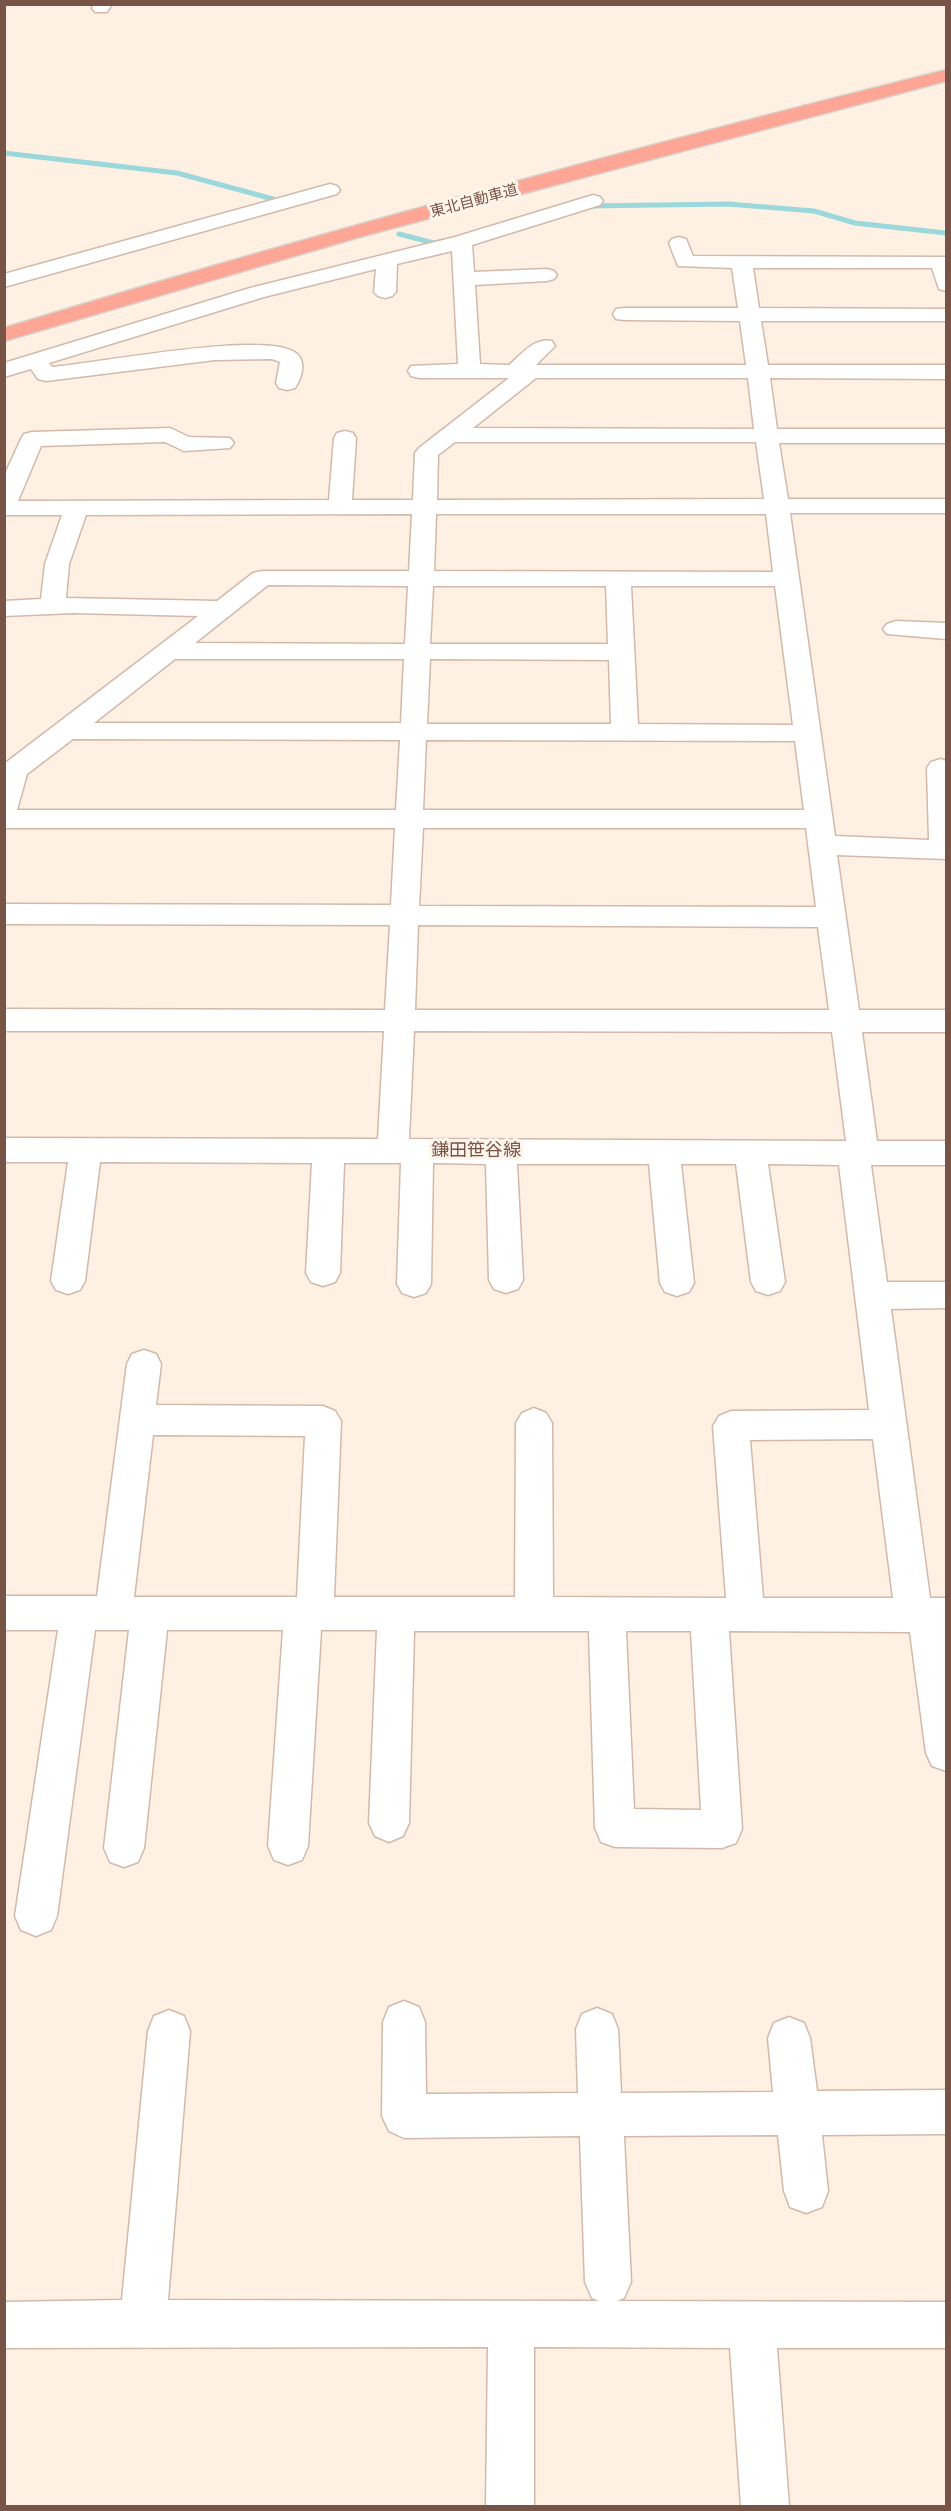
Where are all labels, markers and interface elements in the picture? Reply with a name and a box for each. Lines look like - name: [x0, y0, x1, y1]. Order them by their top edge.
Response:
- street label: 東北自動車道: [428, 181, 520, 221]
- street label: 鎌田笹谷線: [431, 1140, 521, 1162]

